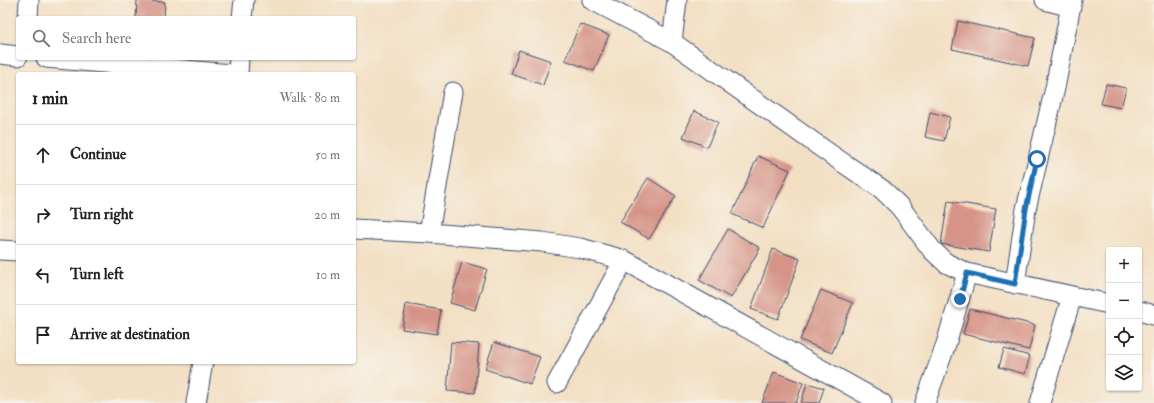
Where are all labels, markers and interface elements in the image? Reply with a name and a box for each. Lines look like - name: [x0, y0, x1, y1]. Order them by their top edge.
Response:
- search box: [16, 16, 356, 60]
- icon: search: [30, 27, 52, 49]
- text: Search here: [62, 29, 131, 48]
- text: 1 min: [32, 88, 68, 109]
- text: Walk · 80 m: [279, 90, 340, 106]
- icon: ahead: [32, 144, 54, 166]
- text: Continue: [70, 145, 126, 164]
- text: 50 m: [315, 147, 340, 163]
- route start: [1028, 150, 1046, 168]
- icon: right: [32, 204, 54, 226]
- text: Turn right: [70, 205, 133, 224]
- text: 20 m: [314, 207, 340, 223]
- map controls: [1106, 247, 1142, 391]
- button: +: [1106, 247, 1142, 283]
- icon: left: [32, 264, 54, 286]
- text: Turn left: [70, 265, 124, 284]
- text: 10 m: [316, 267, 340, 283]
- button: −: [1106, 283, 1142, 319]
- route end: [951, 290, 969, 308]
- button: locate: [1106, 319, 1142, 355]
- icon: arrive: [32, 324, 54, 346]
- text: Arrive at destination: [70, 325, 190, 344]
- button: layers: [1106, 355, 1142, 391]

